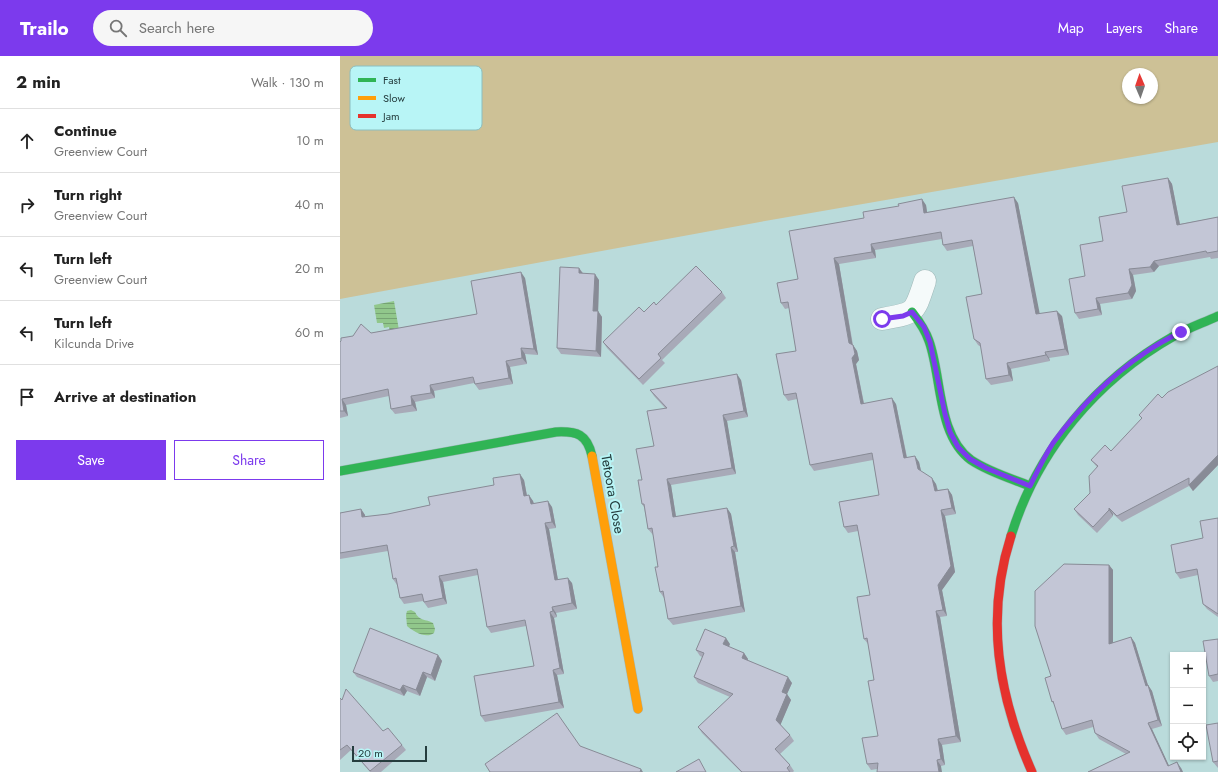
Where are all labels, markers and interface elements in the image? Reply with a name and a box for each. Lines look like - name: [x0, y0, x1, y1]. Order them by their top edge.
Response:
- search box: [93, 10, 373, 46]
- text: Trailo: [20, 15, 69, 42]
- icon: search: [107, 17, 129, 39]
- text: Search here: [139, 17, 215, 39]
- text: Map: [1058, 18, 1084, 38]
- text: Layers: [1106, 18, 1142, 38]
- text: Share: [1164, 18, 1198, 38]
- legend: [350, 66, 482, 130]
- north arrow: [1122, 68, 1158, 104]
- text: 2 min: [16, 70, 61, 94]
- text: Fast: [383, 72, 401, 88]
- text: Walk · 130 m: [251, 73, 324, 92]
- text: Slow: [383, 90, 405, 106]
- text: Jam: [381, 108, 400, 124]
- text: Continue: [54, 120, 117, 142]
- icon: ahead: [16, 130, 38, 152]
- text: 10 m: [296, 131, 324, 150]
- text: Greenview Court: [54, 142, 147, 161]
- text: Turn right: [54, 184, 122, 206]
- icon: right: [16, 194, 38, 216]
- text: 40 m: [295, 195, 324, 214]
- text: Greenview Court: [54, 206, 147, 225]
- text: Turn left: [54, 248, 112, 270]
- icon: left: [16, 258, 38, 280]
- text: 20 m: [295, 259, 324, 278]
- text: Greenview Court: [54, 270, 147, 289]
- route start: [873, 310, 891, 328]
- text: Turn left: [54, 312, 112, 334]
- icon: left: [16, 322, 38, 344]
- text: 60 m: [295, 323, 324, 342]
- route end: [1172, 323, 1190, 341]
- text: Kilcunda Drive: [54, 334, 134, 353]
- icon: arrive: [16, 386, 38, 408]
- text: Arrive at destination: [54, 386, 196, 408]
- button: Save: [16, 440, 166, 480]
- button: Share: [174, 440, 324, 480]
- street label: Tetoora Close: [596, 453, 630, 535]
- map controls: [1170, 652, 1206, 760]
- button: +: [1170, 652, 1206, 688]
- button: −: [1170, 688, 1206, 724]
- button: locate: [1170, 724, 1206, 760]
- scale bar: [352, 744, 427, 763]
- text: 20 m: [358, 745, 383, 761]

